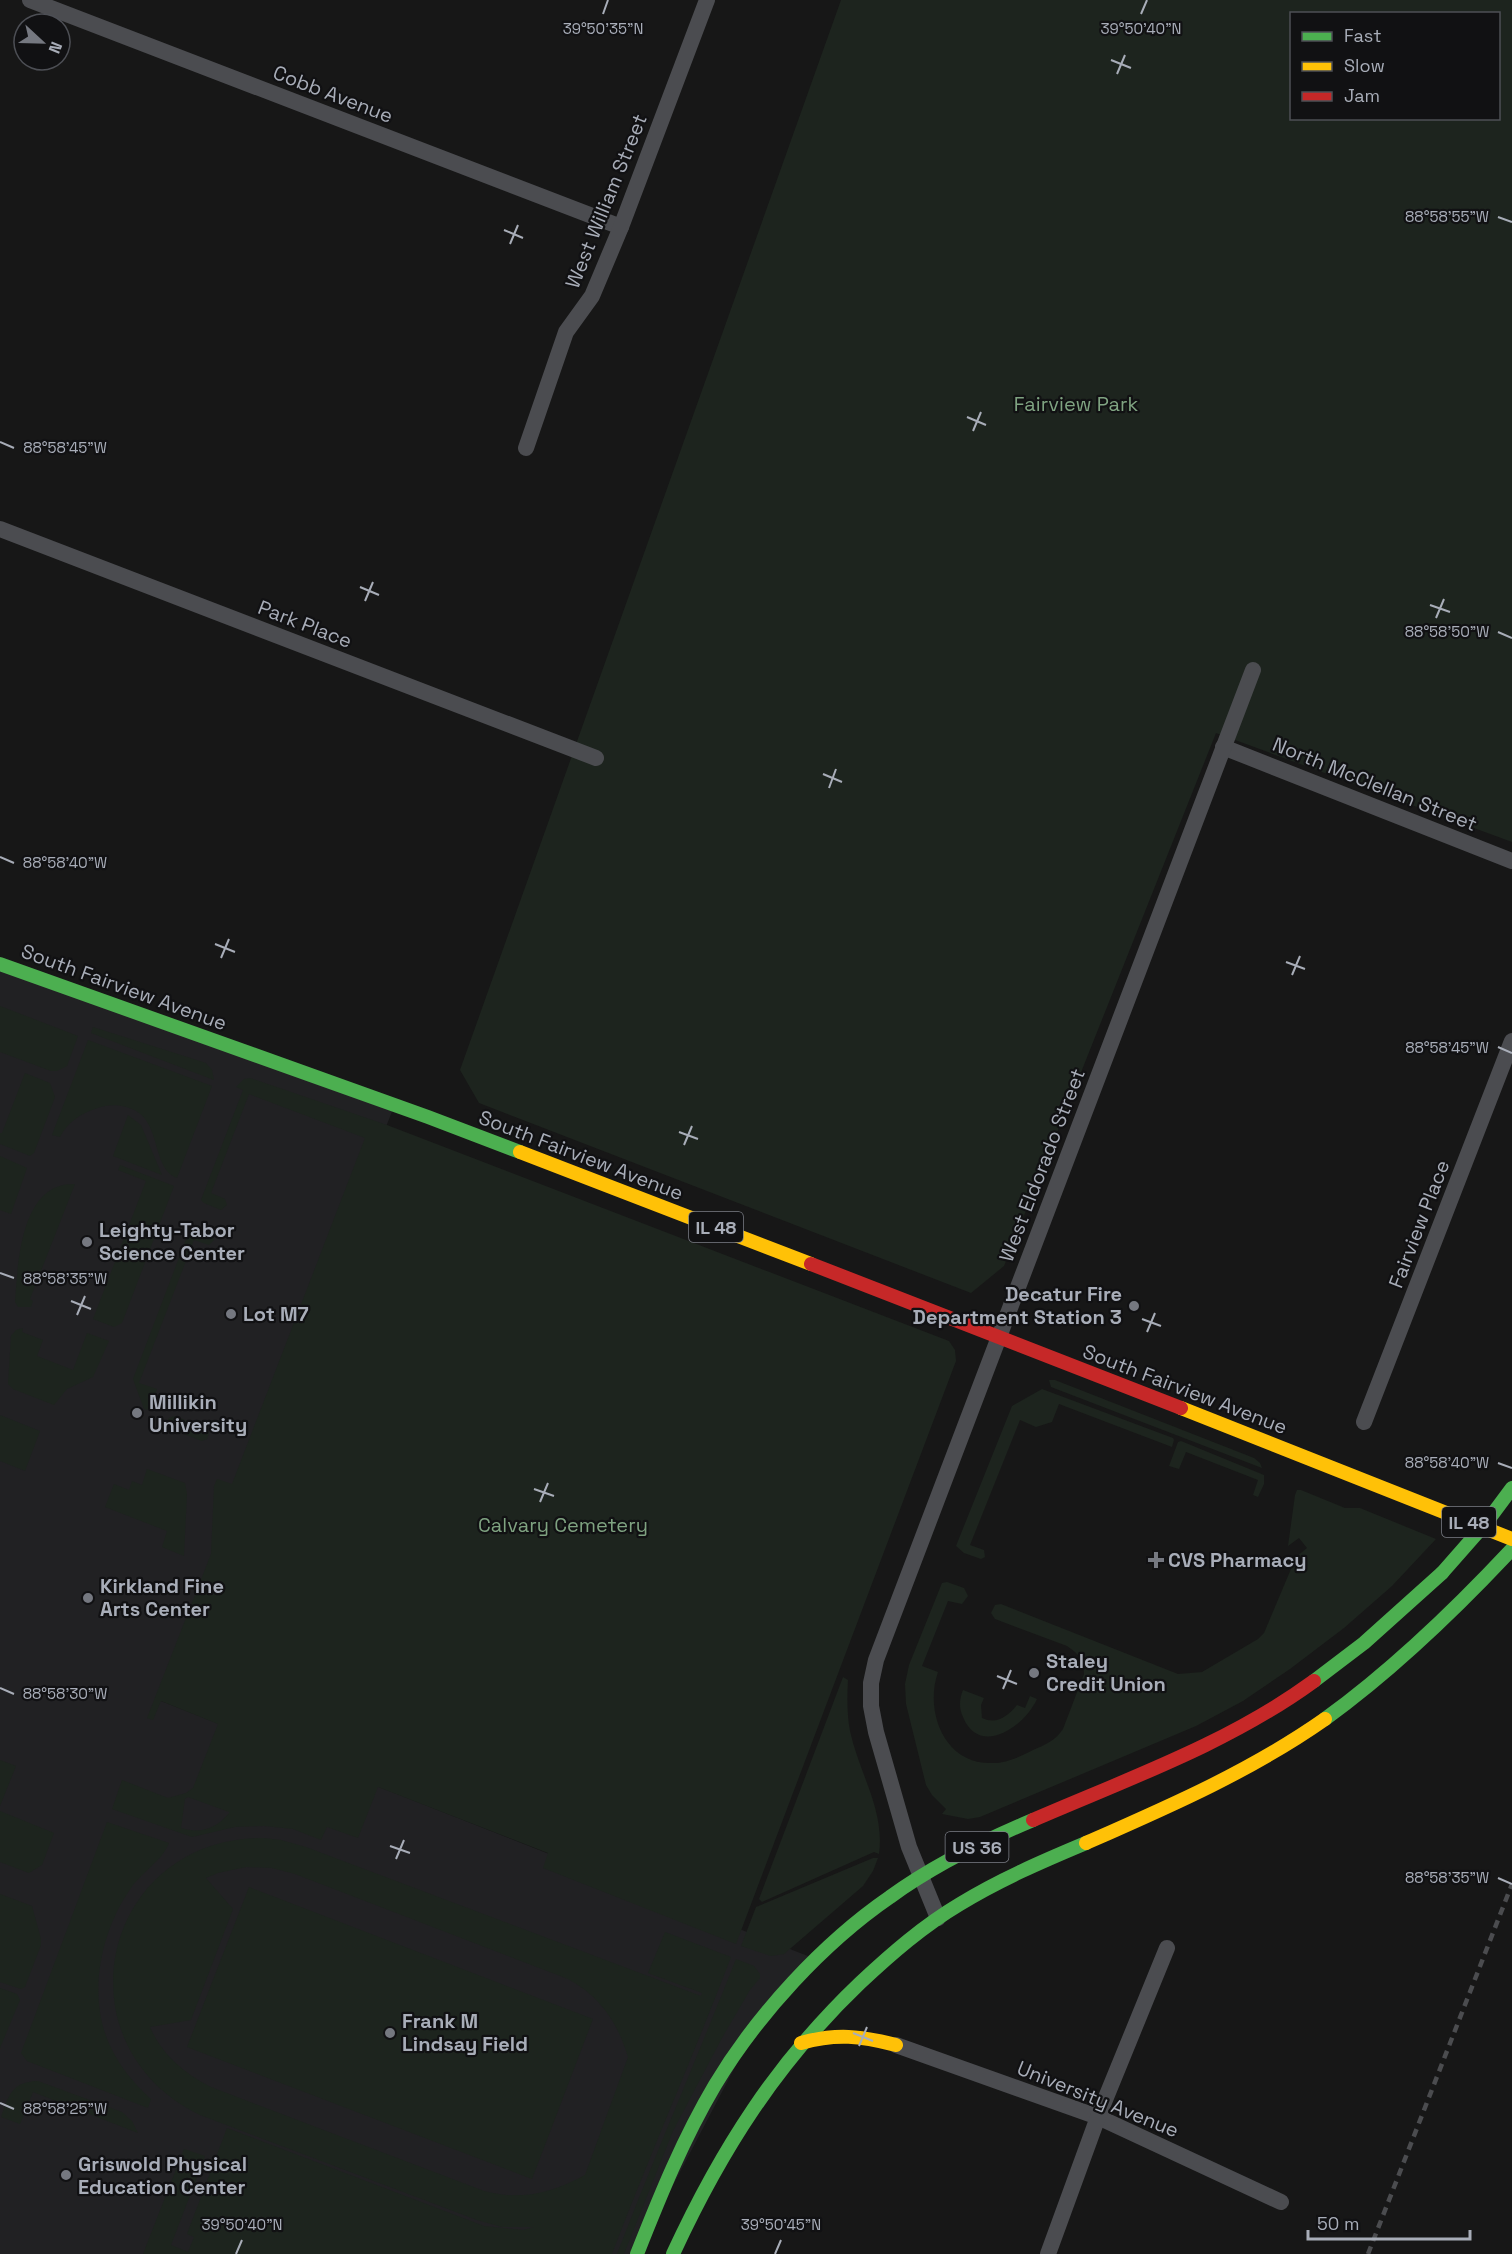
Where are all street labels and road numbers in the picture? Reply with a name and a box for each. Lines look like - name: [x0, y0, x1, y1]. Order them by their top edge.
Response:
- street label: Cobb Avenue: [269, 59, 397, 129]
- street label: West William Street: [559, 110, 653, 292]
- street label: Park Place: [254, 594, 356, 654]
- street label: North McClellan Street: [1269, 731, 1481, 837]
- street label: South Fairview Avenue: [18, 938, 230, 1036]
- street label: West Eldorado Street: [993, 1065, 1091, 1265]
- street label: South Fairview Avenue: [475, 1104, 687, 1206]
- street label: Fairview Place: [1383, 1156, 1455, 1292]
- road number: IL 48: [689, 1212, 743, 1242]
- street label: South Fairview Avenue: [1079, 1338, 1291, 1440]
- road number: IL 48: [1442, 1507, 1496, 1537]
- road number: US 36: [946, 1832, 1008, 1862]
- street label: University Avenue: [1013, 2055, 1183, 2143]

